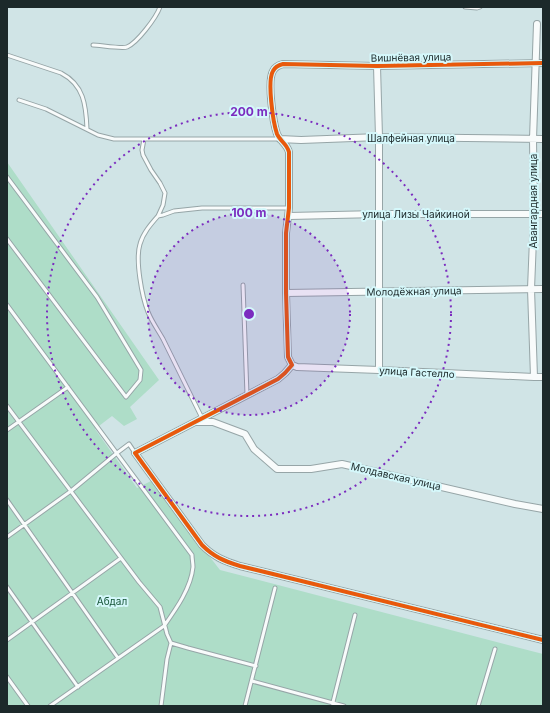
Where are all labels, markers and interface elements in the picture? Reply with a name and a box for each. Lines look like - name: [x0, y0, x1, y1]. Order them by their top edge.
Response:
- street label: Вишнёвая улица: [371, 50, 451, 64]
- text: 200 m: [230, 104, 268, 119]
- street label: Шалфейная улица: [367, 132, 455, 144]
- street label: Авангардная улица: [527, 154, 539, 248]
- text: 100 m: [231, 205, 267, 220]
- street label: улица Лизы Чайкиной: [362, 208, 470, 220]
- street label: Молодёжная улица: [366, 284, 462, 298]
- centre of rings: [242, 307, 256, 321]
- street label: улица Гастелло: [379, 364, 455, 380]
- street label: Молдавская улица: [350, 460, 442, 492]
- park label: Абдал: [97, 595, 127, 607]

